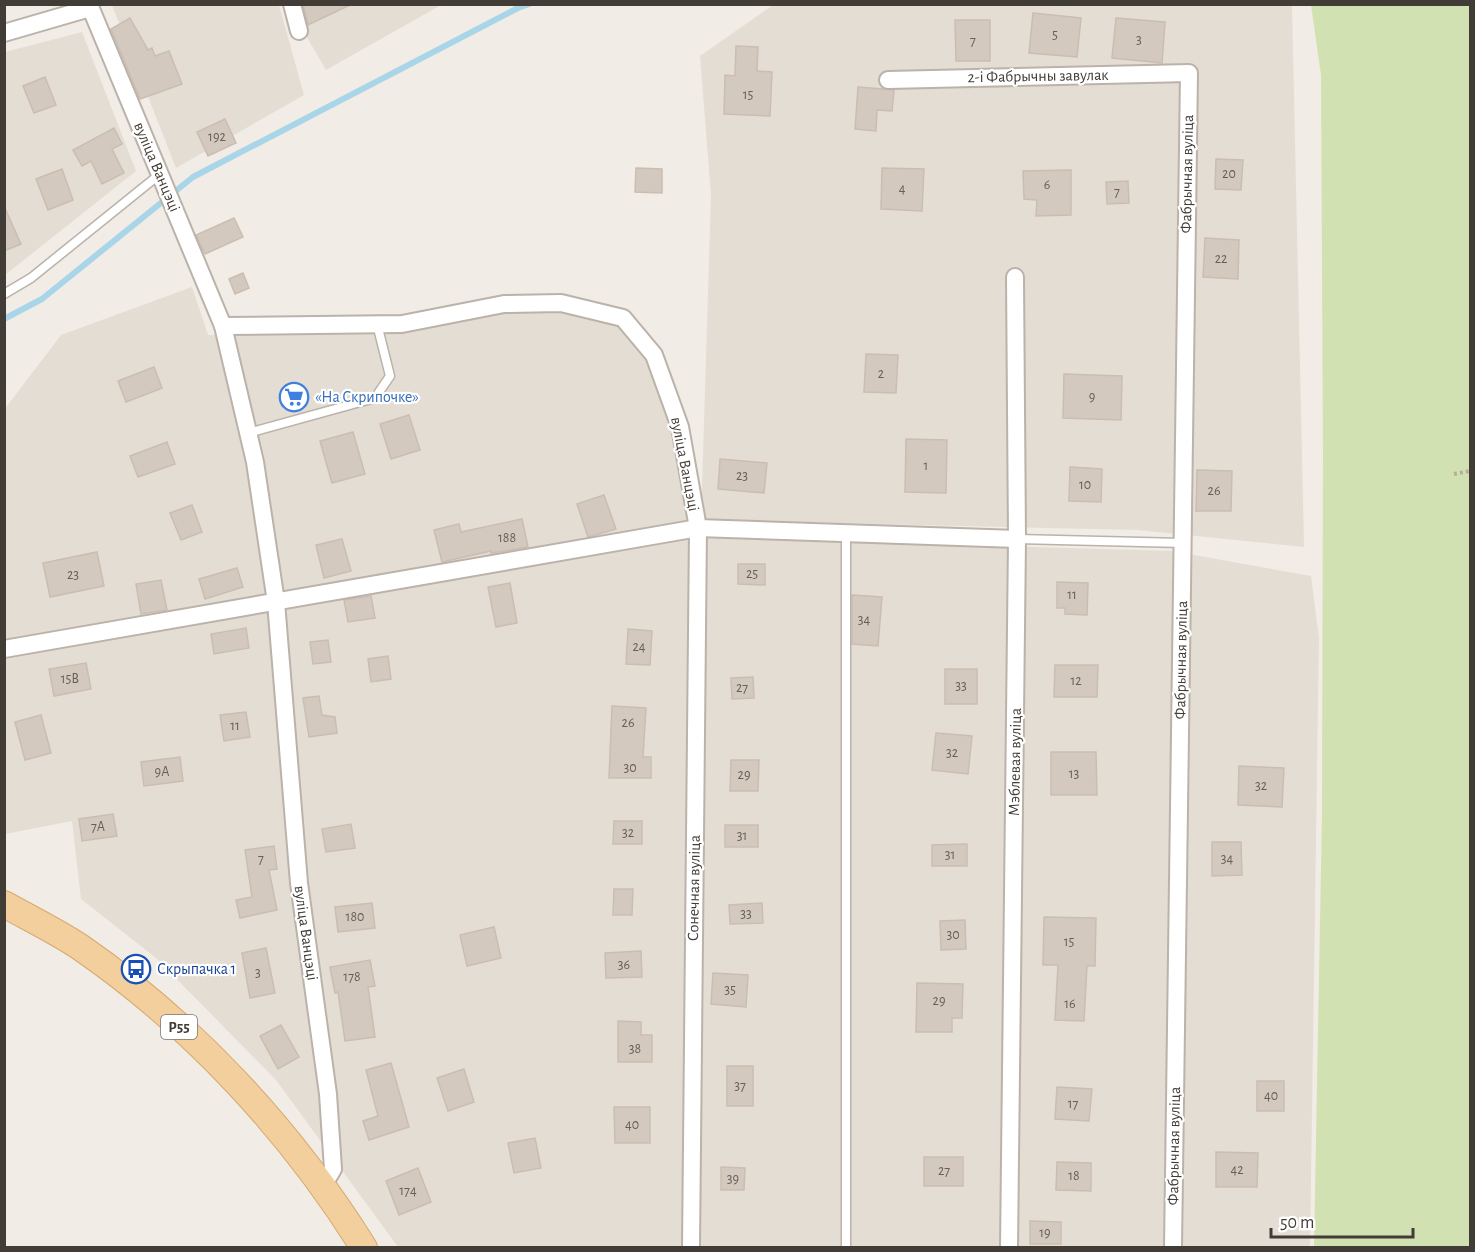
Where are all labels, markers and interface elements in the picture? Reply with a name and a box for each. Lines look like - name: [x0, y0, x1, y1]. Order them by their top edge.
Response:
- house number: 5: [1052, 28, 1058, 42]
- house number: 3: [1136, 33, 1142, 47]
- house number: 7: [970, 34, 976, 48]
- street label: 2-і Фабрычны завулак: [967, 67, 1109, 86]
- house number: 15: [743, 88, 753, 102]
- street label: Фабрычная вуліца: [1178, 114, 1197, 234]
- street label: вуліца Ванцэці: [130, 120, 183, 215]
- house number: 192: [208, 130, 226, 144]
- house number: 20: [1222, 167, 1236, 181]
- house number: 6: [1044, 178, 1050, 192]
- house number: 4: [899, 182, 906, 196]
- house number: 7: [1114, 185, 1120, 199]
- house number: 22: [1215, 252, 1227, 266]
- house number: 2: [878, 367, 884, 381]
- supermarket icon: «На Скрипочке»: [278, 381, 310, 413]
- place label: «На Скрипочке»: [315, 389, 419, 405]
- house number: 9: [1089, 390, 1095, 404]
- street label: вуліца Ванцэці: [667, 415, 702, 513]
- house number: 1: [924, 459, 928, 473]
- house number: 23: [736, 469, 748, 483]
- house number: 10: [1079, 478, 1091, 492]
- house number: 26: [1208, 484, 1220, 498]
- house number: 188: [498, 531, 516, 545]
- house number: 25: [746, 567, 758, 581]
- house number: 23: [67, 568, 79, 582]
- house number: 11: [1067, 588, 1077, 602]
- street label: Фабрычная вуліца: [1172, 600, 1191, 720]
- house number: 34: [858, 613, 871, 627]
- house number: 24: [632, 640, 646, 654]
- house number: 15В: [61, 672, 79, 686]
- house number: 12: [1070, 674, 1082, 688]
- house number: 33: [955, 679, 967, 693]
- house number: 27: [736, 681, 748, 695]
- street label: Мэблевая вуліца: [1006, 708, 1025, 816]
- house number: 26: [622, 716, 634, 730]
- house number: 11: [230, 719, 240, 733]
- house number: 32: [946, 746, 958, 760]
- house number: 30: [623, 761, 637, 775]
- house number: 9А: [155, 765, 169, 779]
- house number: 13: [1069, 767, 1080, 781]
- house number: 29: [738, 768, 750, 782]
- house number: 32: [1255, 779, 1267, 793]
- house number: 7А: [91, 820, 105, 834]
- house number: 32: [622, 826, 634, 840]
- house number: 31: [737, 829, 747, 843]
- street label: Сонечная вуліца: [685, 835, 704, 941]
- house number: 31: [945, 848, 955, 862]
- house number: 7: [258, 852, 264, 866]
- house number: 34: [1221, 852, 1234, 866]
- street label: вуліца Ванцэці: [290, 884, 321, 982]
- house number: 33: [740, 907, 752, 921]
- house number: 180: [346, 910, 364, 924]
- house number: 30: [946, 928, 960, 942]
- house number: 15: [1064, 935, 1074, 949]
- bus stop icon: Скрыпачка 1: [120, 953, 152, 985]
- house number: 36: [618, 958, 630, 972]
- place label: Скрыпачка 1: [157, 961, 236, 977]
- house number: 3: [255, 966, 261, 980]
- house number: 178: [343, 970, 361, 984]
- house number: 35: [724, 983, 736, 997]
- house number: 29: [933, 994, 945, 1008]
- house number: 16: [1064, 997, 1076, 1011]
- road number: Р55: [161, 1015, 197, 1039]
- house number: 38: [629, 1042, 641, 1056]
- house number: 37: [734, 1079, 746, 1093]
- street label: Фабрычная вуліца: [1165, 1086, 1184, 1206]
- house number: 40: [1264, 1089, 1278, 1103]
- house number: 17: [1068, 1097, 1078, 1111]
- house number: 40: [625, 1118, 639, 1132]
- house number: 42: [1230, 1163, 1244, 1177]
- house number: 27: [938, 1164, 950, 1178]
- house number: 18: [1068, 1169, 1080, 1183]
- house number: 39: [727, 1172, 739, 1186]
- house number: 174: [399, 1184, 417, 1198]
- scale bar: [1271, 1201, 1414, 1239]
- text: 50 m: [1280, 1214, 1314, 1232]
- house number: 19: [1039, 1226, 1051, 1240]

